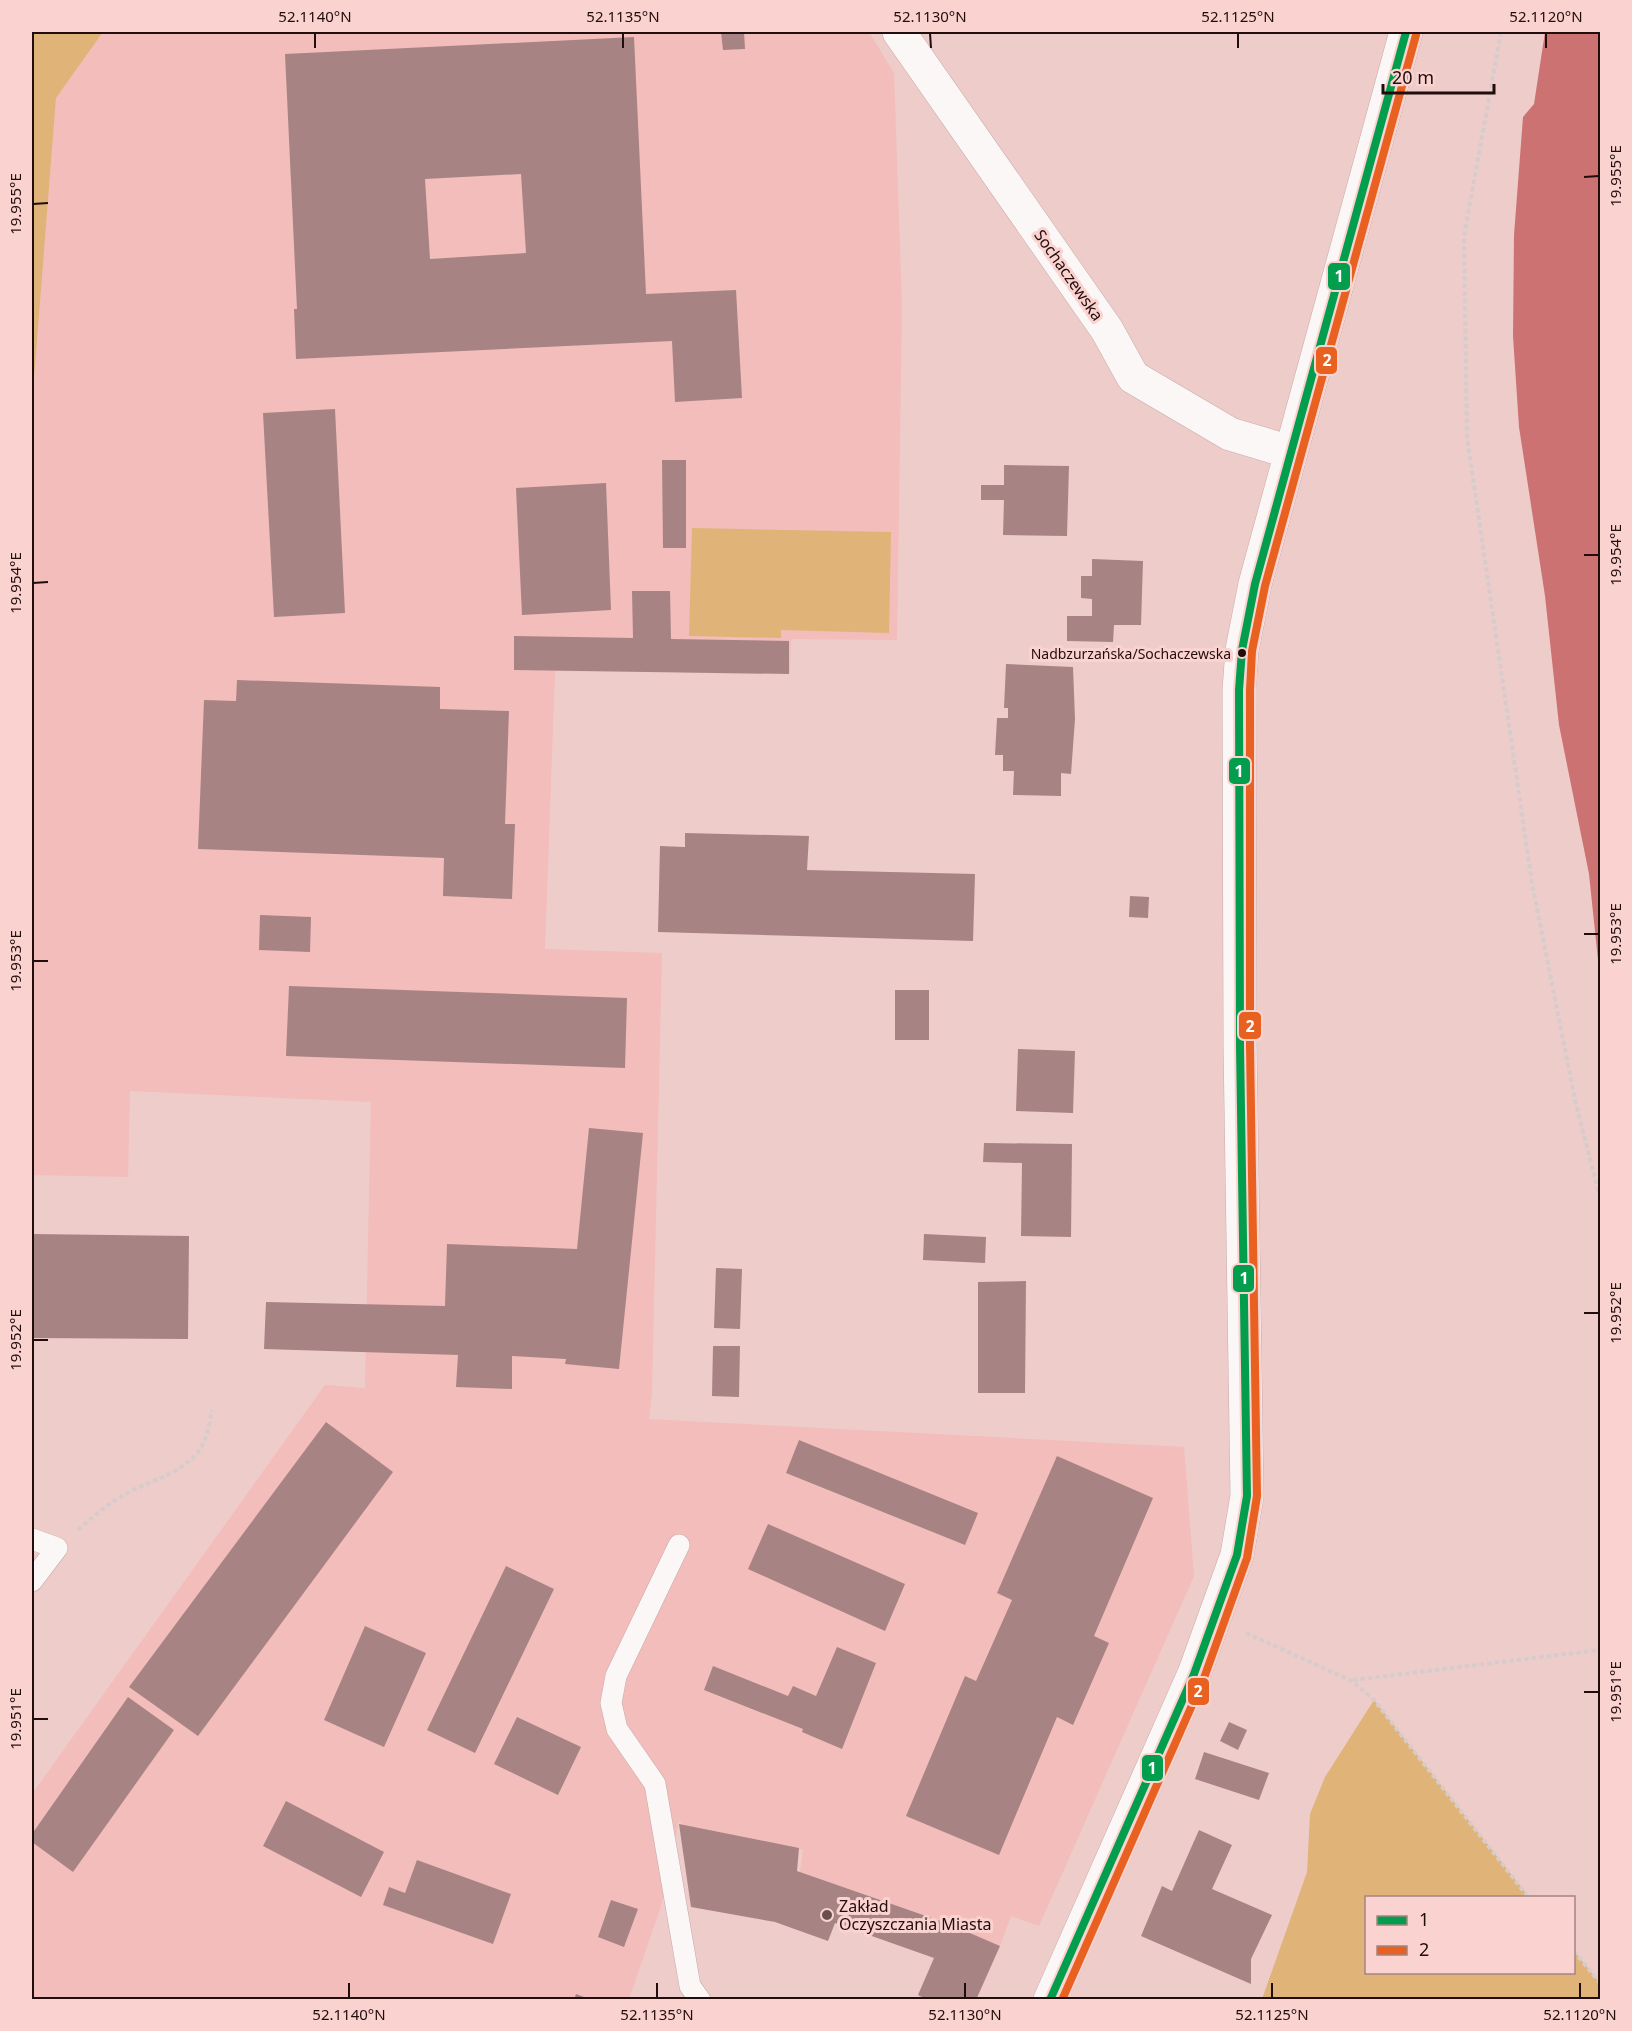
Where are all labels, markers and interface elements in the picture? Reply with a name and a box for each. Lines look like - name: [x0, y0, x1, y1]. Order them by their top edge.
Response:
- text: 52.1140°N: [278, 6, 352, 26]
- text: 52.1135°N: [586, 6, 660, 26]
- text: 52.1130°N: [893, 6, 967, 26]
- text: 52.1125°N: [1201, 6, 1275, 26]
- text: 52.1120°N: [1509, 6, 1583, 26]
- scale bar: [1383, 57, 1494, 95]
- text: 20 m: [1392, 65, 1434, 89]
- text: 19.955°E: [1605, 145, 1625, 207]
- text: 19.955°E: [5, 173, 25, 235]
- street label: Sochaczewska: [1029, 225, 1109, 325]
- line badge: 1: [1327, 262, 1351, 291]
- text: 1: [1334, 265, 1344, 287]
- line badge: 2: [1315, 346, 1338, 375]
- text: 2: [1322, 349, 1332, 371]
- text: 19.954°E: [1605, 524, 1625, 586]
- text: 19.954°E: [5, 552, 25, 614]
- place label: Nadbzurzańska/Sochaczewska: [1031, 644, 1231, 663]
- marker: Nadbzurzańska/Sochaczewska: [1236, 647, 1248, 659]
- line badge: 1: [1228, 757, 1251, 785]
- text: 1: [1234, 760, 1244, 782]
- text: 19.953°E: [1605, 903, 1625, 965]
- text: 19.953°E: [5, 930, 25, 992]
- line badge: 2: [1238, 1011, 1262, 1040]
- text: 2: [1245, 1015, 1255, 1037]
- line badge: 1: [1232, 1264, 1255, 1293]
- text: 1: [1239, 1267, 1249, 1289]
- text: 19.952°E: [1605, 1282, 1625, 1344]
- text: 19.952°E: [5, 1309, 25, 1371]
- text: 19.951°E: [1605, 1661, 1625, 1723]
- line badge: 2: [1187, 1677, 1210, 1706]
- text: 2: [1193, 1680, 1203, 1702]
- text: 19.951°E: [5, 1688, 25, 1750]
- line badge: 1: [1141, 1754, 1164, 1782]
- text: 1: [1147, 1757, 1157, 1779]
- place label: Zakład Oczyszczania Miasta: [839, 1895, 991, 1935]
- legend: [1365, 1896, 1575, 1974]
- text: 1: [1419, 1907, 1429, 1931]
- marker: Zakład Oczyszczania Miasta: [820, 1908, 834, 1922]
- text: 2: [1419, 1937, 1429, 1961]
- text: 52.1140°N: [312, 2004, 386, 2024]
- text: 52.1135°N: [620, 2004, 694, 2024]
- text: 52.1130°N: [928, 2004, 1002, 2024]
- text: 52.1125°N: [1235, 2004, 1309, 2024]
- text: 52.1120°N: [1543, 2004, 1617, 2024]

